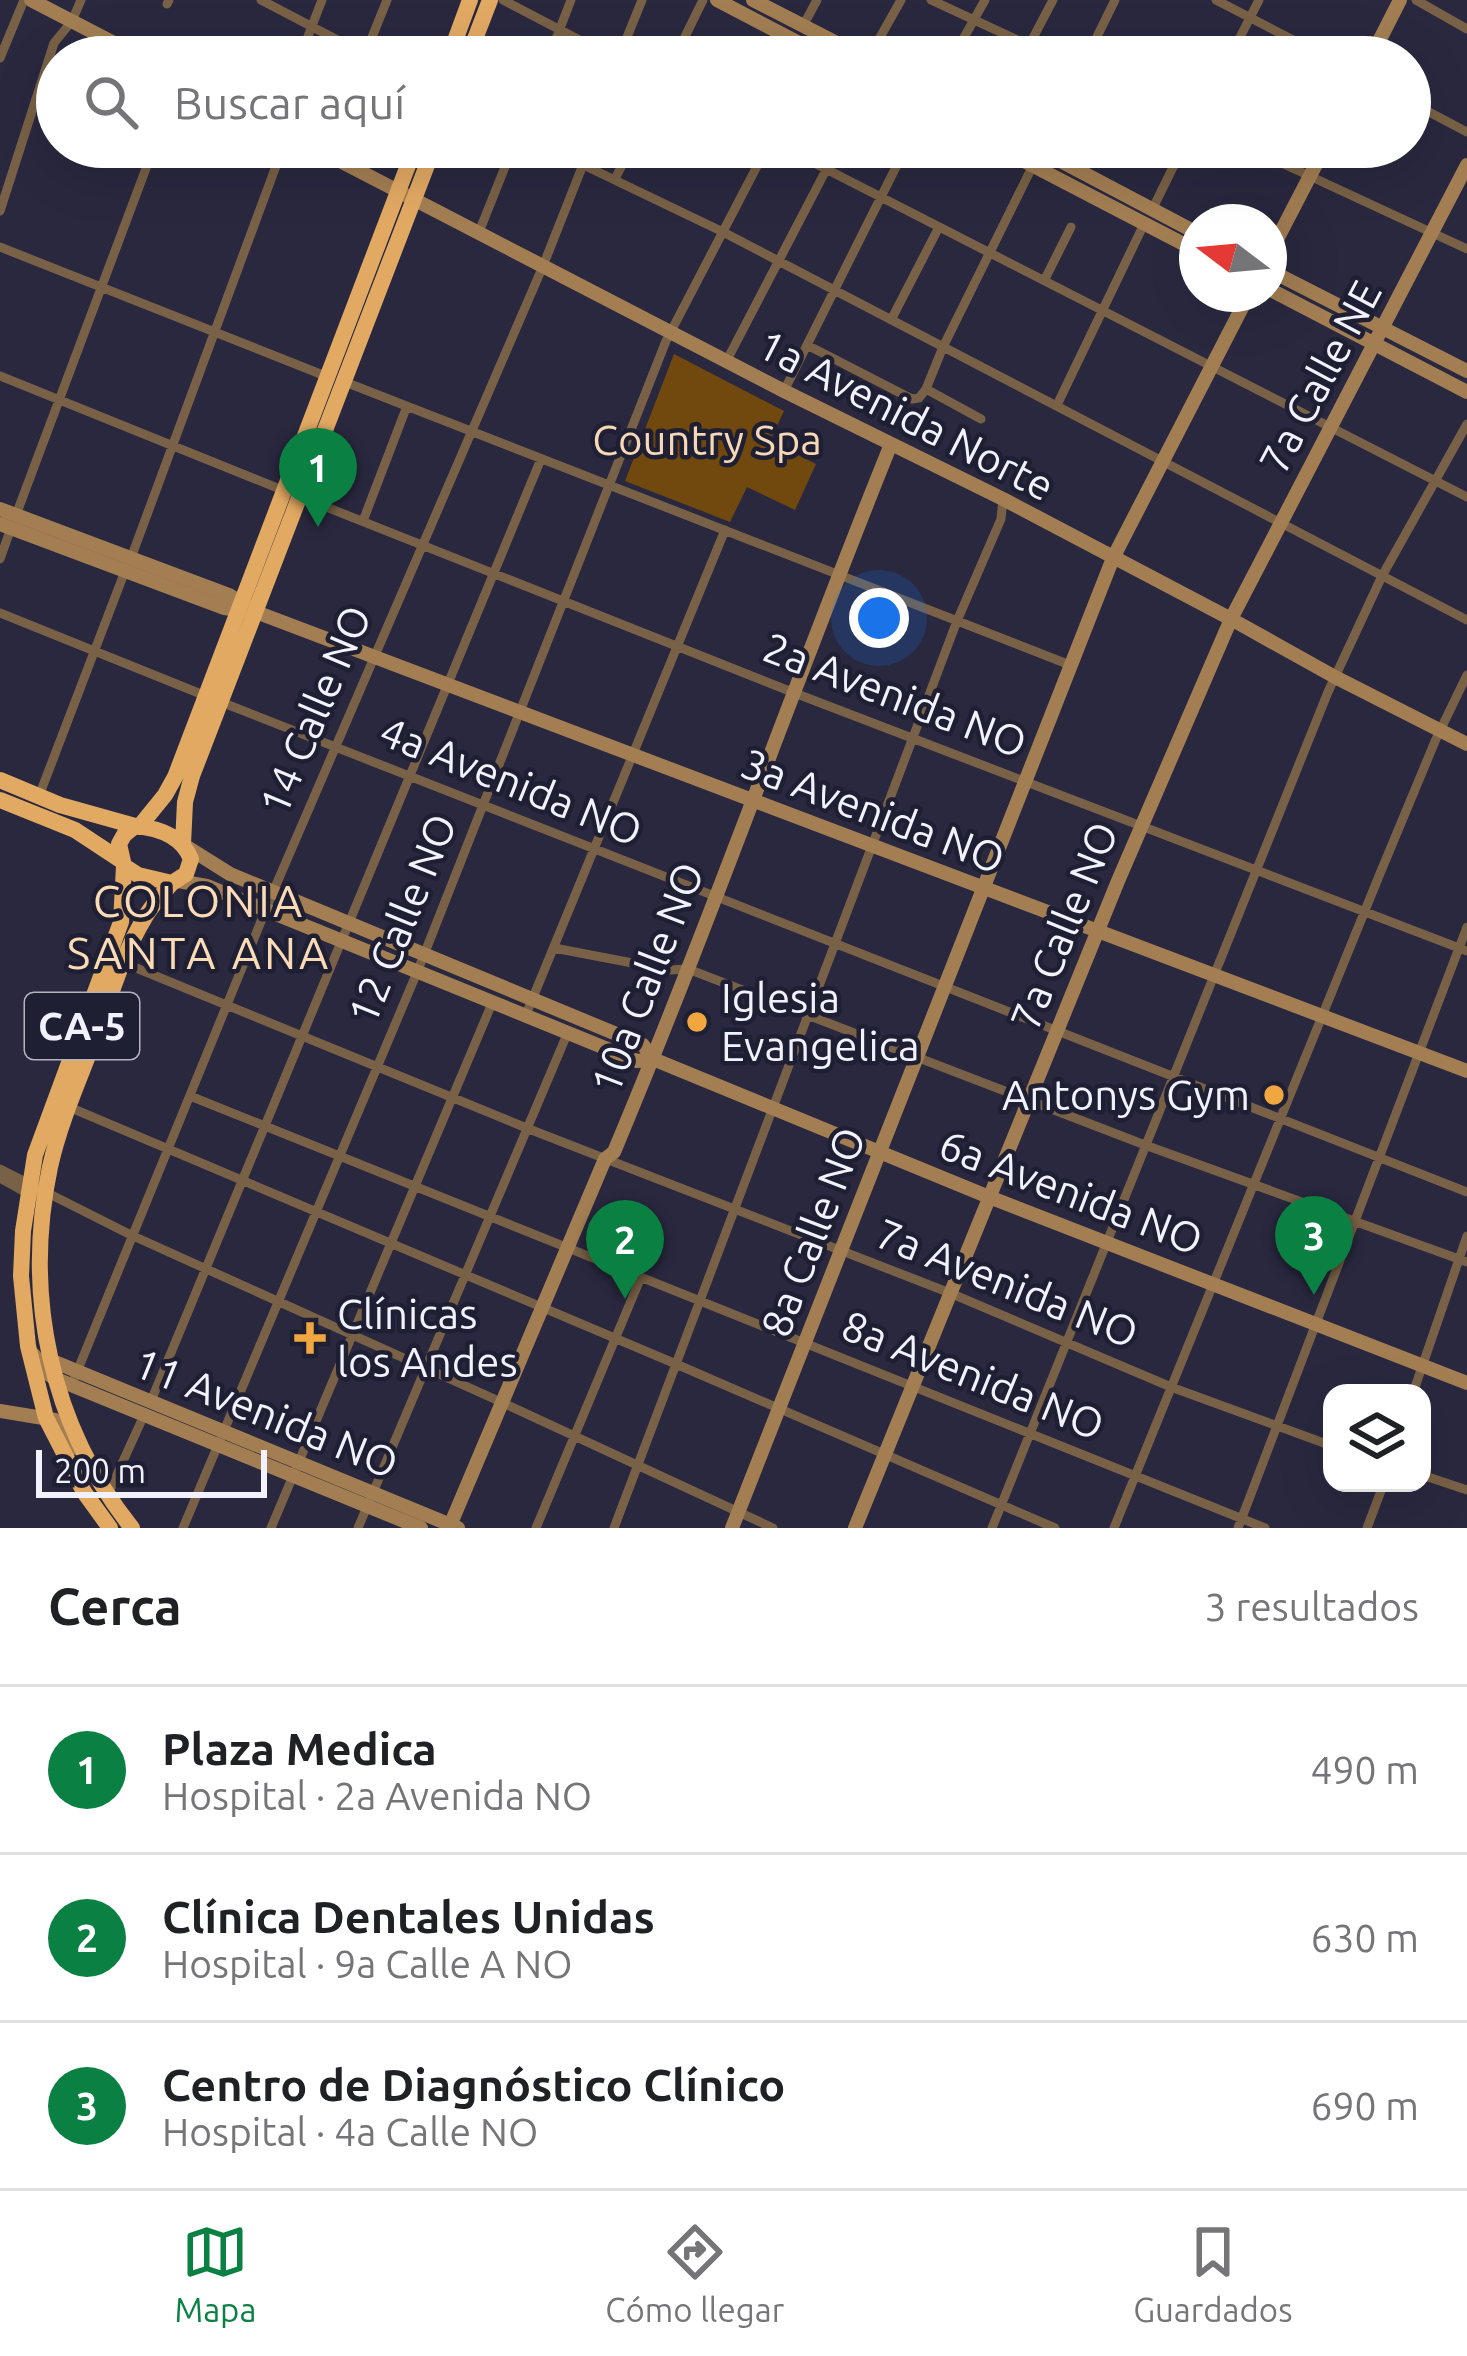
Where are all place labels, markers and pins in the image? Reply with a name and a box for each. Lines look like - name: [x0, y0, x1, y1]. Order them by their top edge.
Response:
- pin: 1: [279, 428, 357, 527]
- place label: Iglesia Evangelica: [721, 974, 920, 1069]
- marker: Iglesia Evangelica: [684, 1009, 710, 1035]
- place label: Antonys Gym: [1002, 1071, 1250, 1118]
- marker: Antonys Gym: [1261, 1082, 1287, 1108]
- pin: 3: [1275, 1196, 1353, 1295]
- pin: 2: [586, 1200, 664, 1299]
- place label: Clínicas los Andes: [337, 1290, 518, 1385]
- marker: Clínicas los Andes: [294, 1322, 326, 1354]

